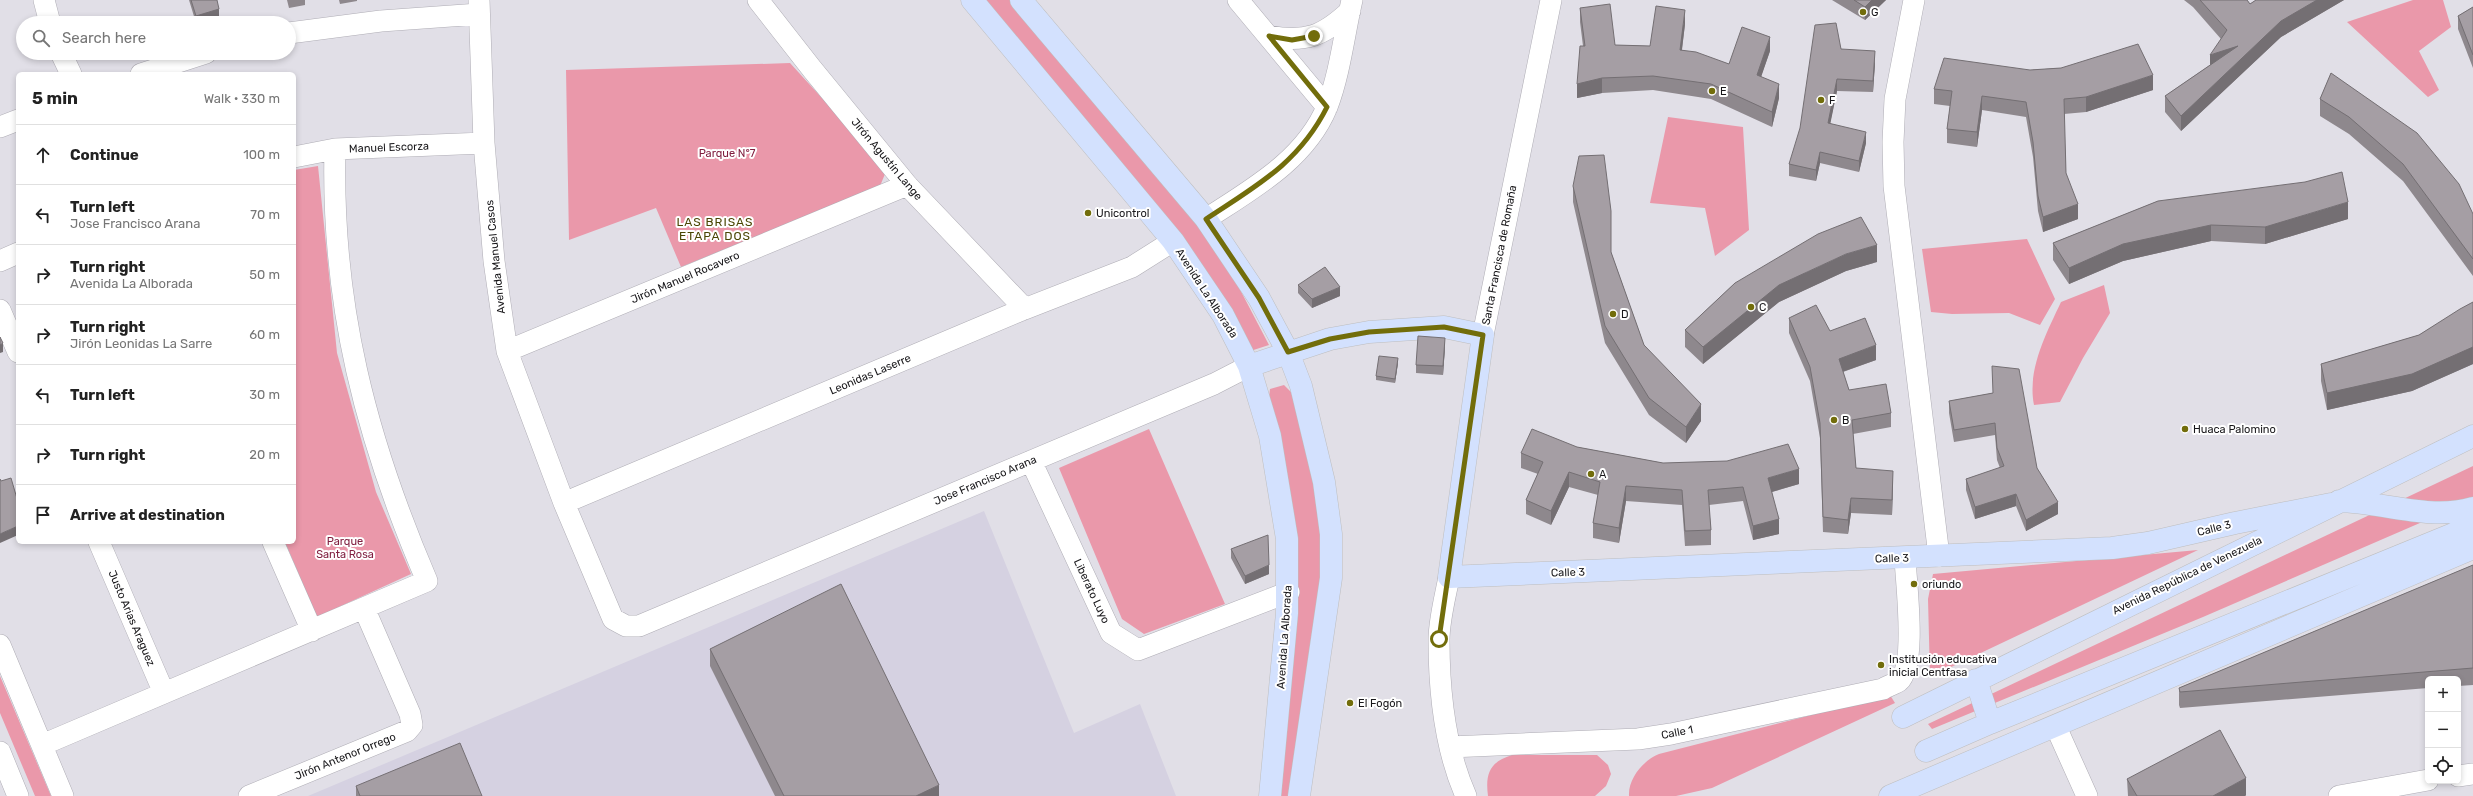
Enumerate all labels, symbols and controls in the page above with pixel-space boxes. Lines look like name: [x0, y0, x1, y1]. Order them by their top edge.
place label: G: [1871, 6, 1879, 19]
marker: G: [1858, 7, 1868, 17]
search box: [16, 16, 296, 60]
icon: search: [30, 27, 52, 49]
route end: [1305, 27, 1323, 45]
text: Search here: [62, 29, 146, 47]
place label: E: [1720, 85, 1727, 98]
marker: E: [1707, 86, 1717, 96]
text: 5 min: [32, 88, 78, 108]
text: Walk · 330 m: [204, 91, 280, 106]
place label: F: [1829, 94, 1835, 107]
marker: F: [1816, 95, 1826, 105]
street label: Jirón Agustín Lange: [848, 116, 925, 203]
street label: Manuel Escorza: [349, 140, 429, 155]
icon: ahead: [32, 144, 54, 166]
text: Continue: [70, 146, 139, 164]
text: 100 m: [243, 147, 280, 162]
park label: Parque N°7: [699, 147, 756, 160]
street label: Santa Francisca de Romaña: [1480, 184, 1519, 326]
text: Turn left: [70, 198, 135, 216]
street label: Avenida Manuel Casos: [483, 199, 508, 314]
icon: left: [32, 204, 54, 226]
text: 70 m: [250, 207, 280, 222]
place label: Unicontrol: [1096, 207, 1149, 220]
marker: Unicontrol: [1083, 208, 1093, 218]
district label: LAS BRISAS ETAPA DOS: [677, 215, 753, 243]
text: Jose Francisco Arana: [70, 216, 200, 231]
street label: Avenida La Alborada: [1173, 246, 1240, 340]
street label: Jirón Manuel Rocavero: [629, 249, 742, 306]
text: Turn right: [70, 258, 145, 276]
icon: right: [32, 264, 54, 286]
text: 50 m: [249, 267, 280, 282]
text: Avenida La Alborada: [70, 276, 193, 291]
place label: C: [1759, 301, 1766, 314]
marker: C: [1746, 302, 1756, 312]
place label: D: [1621, 308, 1629, 321]
marker: D: [1608, 309, 1618, 319]
text: Turn right: [70, 318, 145, 336]
icon: right: [32, 324, 54, 346]
text: 60 m: [249, 327, 280, 342]
text: Jirón Leonidas La Sarre: [70, 336, 212, 351]
street label: Leonidas Laserre: [827, 351, 913, 397]
icon: left: [32, 384, 54, 406]
text: Turn left: [70, 386, 135, 404]
text: 30 m: [249, 387, 280, 402]
place label: B: [1842, 414, 1849, 427]
marker: B: [1829, 415, 1839, 425]
place label: Huaca Palomino: [2193, 423, 2276, 436]
marker: Huaca Palomino: [2180, 424, 2190, 434]
icon: right: [32, 444, 54, 466]
text: Turn right: [70, 446, 145, 464]
text: 20 m: [249, 447, 280, 462]
street label: Jose Francisco Arana: [932, 453, 1038, 508]
place label: A: [1599, 468, 1607, 481]
marker: A: [1586, 469, 1596, 479]
icon: arrive: [32, 504, 54, 526]
text: Arrive at destination: [70, 506, 225, 524]
street label: Calle 3: [2196, 518, 2233, 539]
street label: Avenida República de Venezuela: [2110, 533, 2264, 617]
park label: Parque Santa Rosa: [316, 535, 374, 561]
street label: Calle 3: [1875, 551, 1910, 566]
street label: Liberato Luyo: [1071, 557, 1112, 626]
street label: Calle 3: [1551, 565, 1586, 580]
street label: Justo Arias Araguez: [105, 568, 158, 668]
place label: oriundo: [1922, 578, 1961, 591]
marker: oriundo: [1909, 579, 1919, 589]
street label: Avenida La Alborada: [1274, 585, 1295, 689]
route start: [1430, 630, 1448, 648]
place label: Institución educativa inicial Centfasa: [1889, 653, 1997, 679]
marker: Institución educativa inicial Centfasa: [1876, 660, 1886, 670]
map controls: [2425, 676, 2461, 784]
button: +: [2425, 676, 2461, 712]
place label: El Fogón: [1358, 697, 1402, 710]
marker: El Fogón: [1345, 698, 1355, 708]
button: −: [2425, 712, 2461, 748]
street label: Calle 1: [1660, 723, 1694, 742]
street label: Jirón Antenor Orrego: [293, 730, 398, 783]
button: locate: [2425, 748, 2461, 784]

